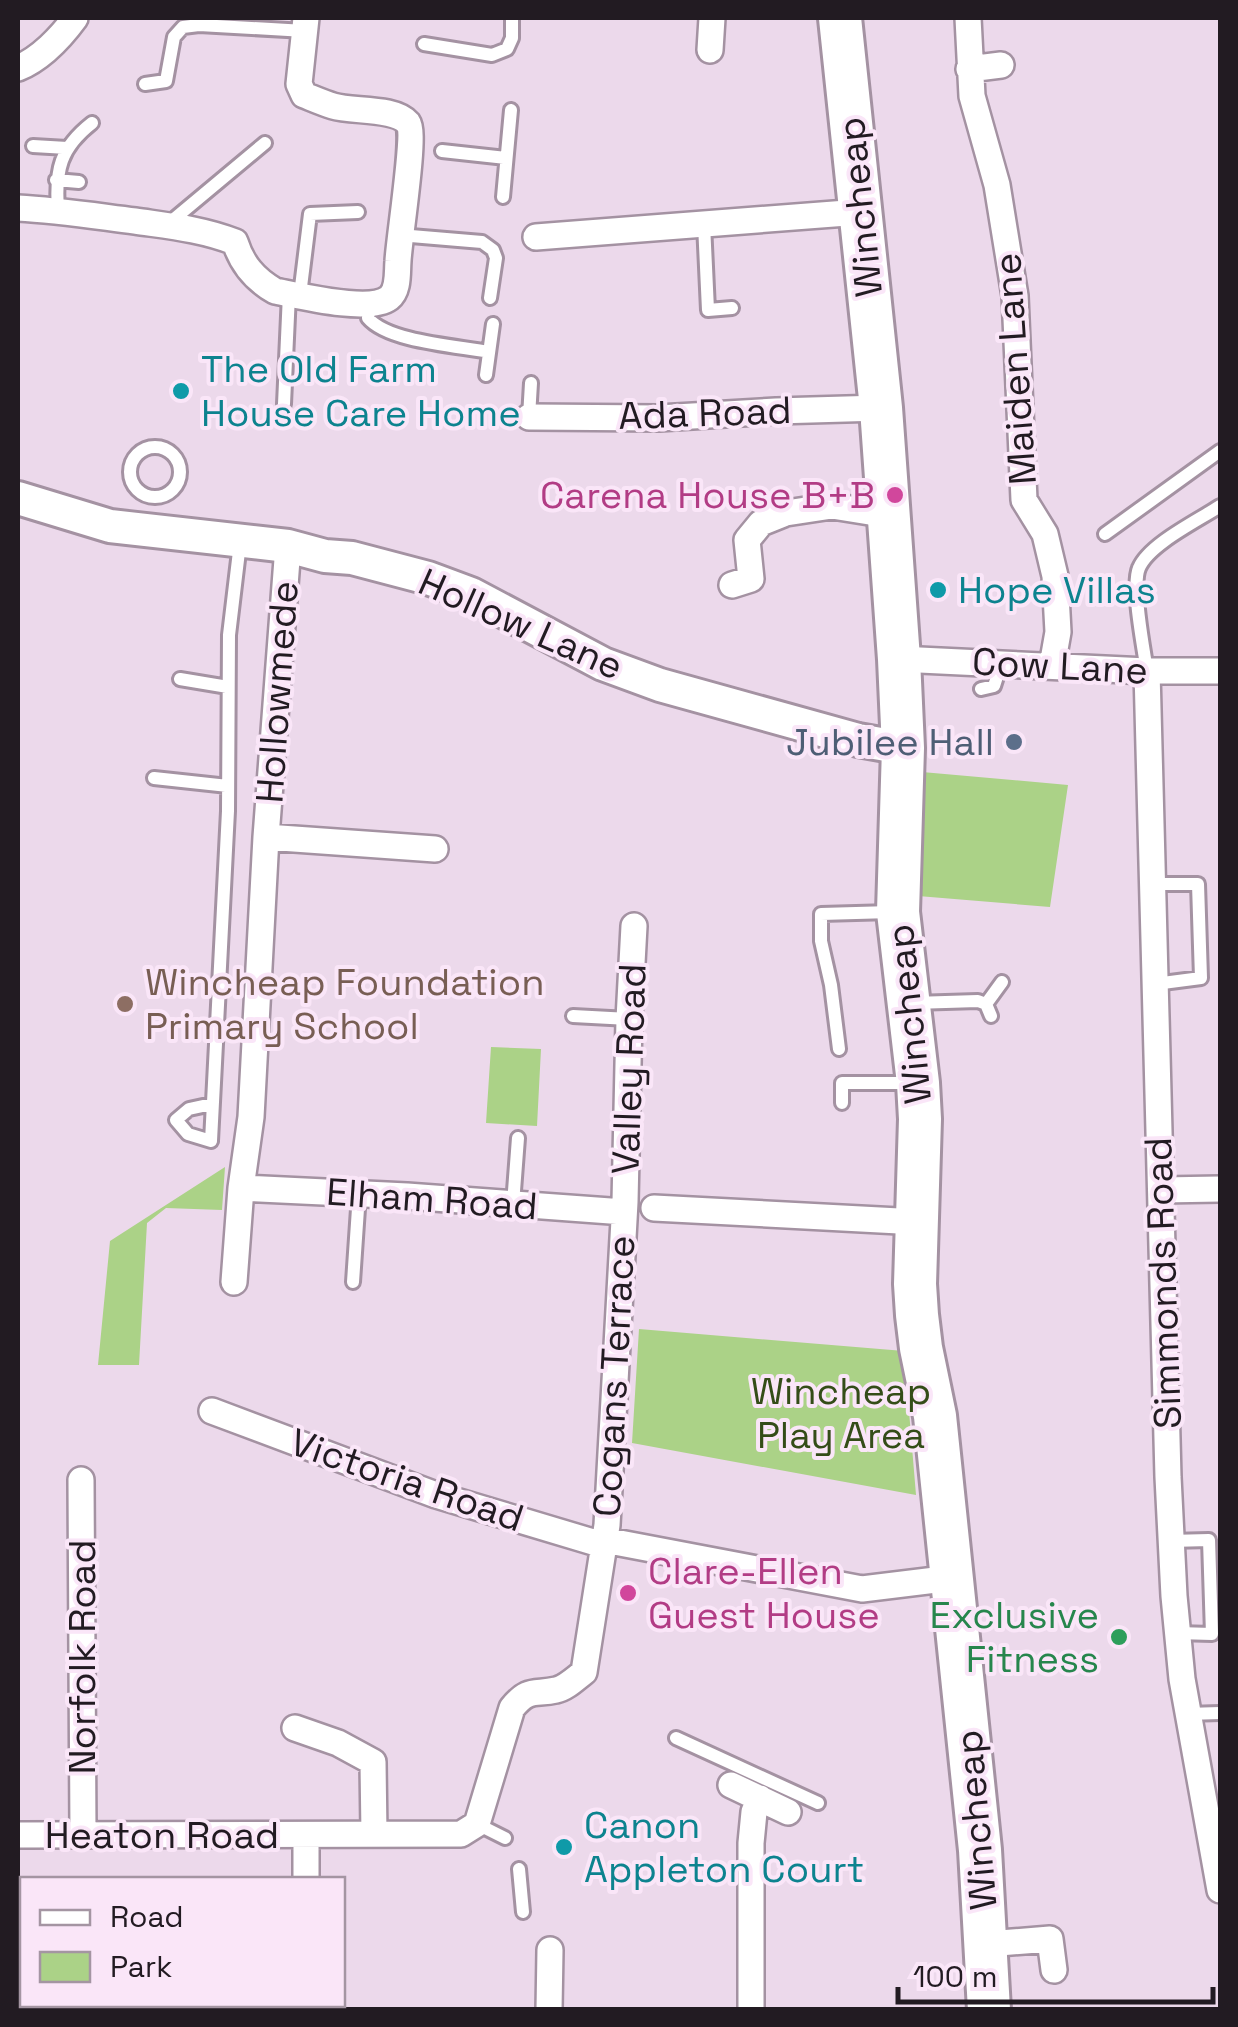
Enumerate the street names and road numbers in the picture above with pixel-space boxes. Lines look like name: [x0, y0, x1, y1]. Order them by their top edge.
street label: Wincheap: [827, 115, 893, 299]
street label: Maiden Lane: [983, 251, 1047, 487]
street label: Ada Road: [618, 386, 792, 440]
street label: Hollow Lane: [411, 558, 631, 690]
street label: Hollowmede: [245, 579, 309, 805]
street label: Cow Lane: [971, 637, 1149, 695]
street label: Wincheap: [876, 922, 942, 1106]
street label: Valley Road: [601, 963, 657, 1175]
street label: Simmonds Road: [1134, 1136, 1192, 1430]
street label: Elham Road: [325, 1168, 539, 1230]
street label: Cogans Terrace: [583, 1234, 645, 1518]
street label: Victoria Road: [284, 1418, 530, 1542]
street label: Norfolk Road: [58, 1539, 106, 1775]
street label: Wincheap: [944, 1728, 1008, 1912]
street label: Heaton Road: [45, 1811, 279, 1859]

